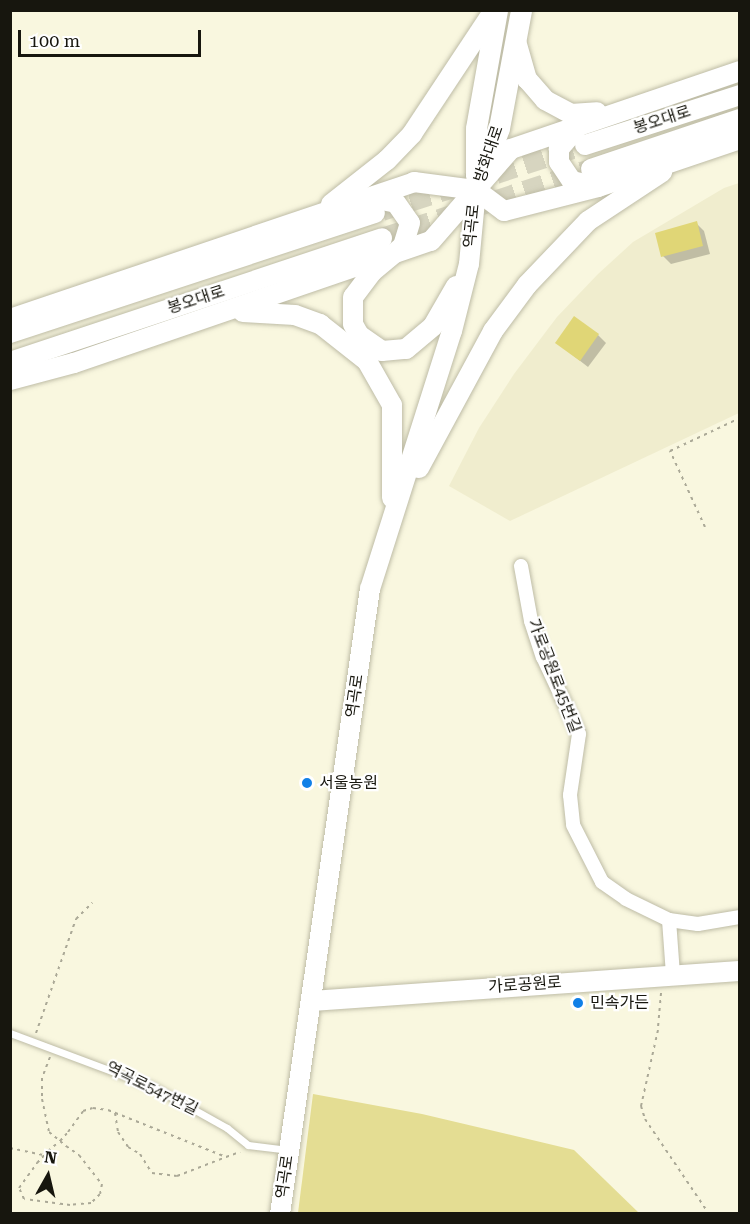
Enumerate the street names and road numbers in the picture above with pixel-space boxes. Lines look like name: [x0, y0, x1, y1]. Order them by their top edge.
street label: 봉오대로: [631, 102, 693, 138]
street label: 방화대로: [470, 123, 508, 185]
street label: 역곡로: [460, 203, 484, 249]
street label: 봉오대로: [165, 282, 227, 318]
street label: 가로공원로45번길: [523, 616, 585, 736]
street label: 역곡로: [342, 673, 368, 719]
street label: 가로공원로: [488, 973, 562, 997]
street label: 역곡로547번길: [103, 1058, 201, 1120]
street label: 역곡로: [272, 1154, 298, 1200]

